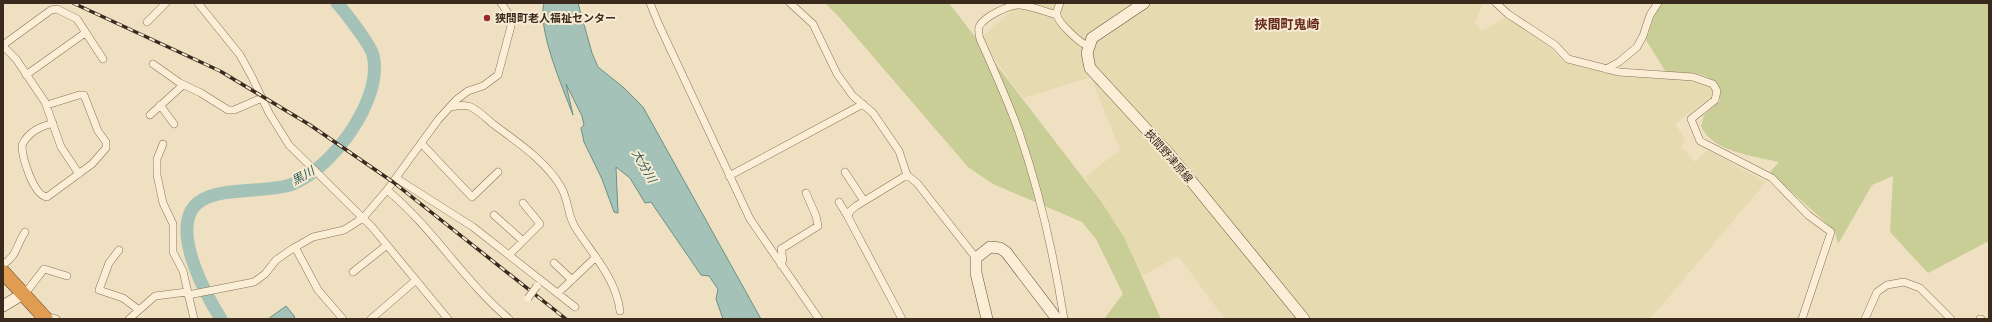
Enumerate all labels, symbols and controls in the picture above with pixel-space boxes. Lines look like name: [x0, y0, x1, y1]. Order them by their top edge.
place label: 狭間町老人福祉センター: [495, 12, 616, 24]
marker: 狭間町老人福祉センター: [482, 13, 492, 23]
district label: 挾間町鬼崎: [1254, 17, 1320, 32]
street label: 挾間野津原線: [1143, 127, 1195, 185]
water label: 大分川: [629, 147, 660, 187]
water label: 黒川: [289, 163, 319, 188]

